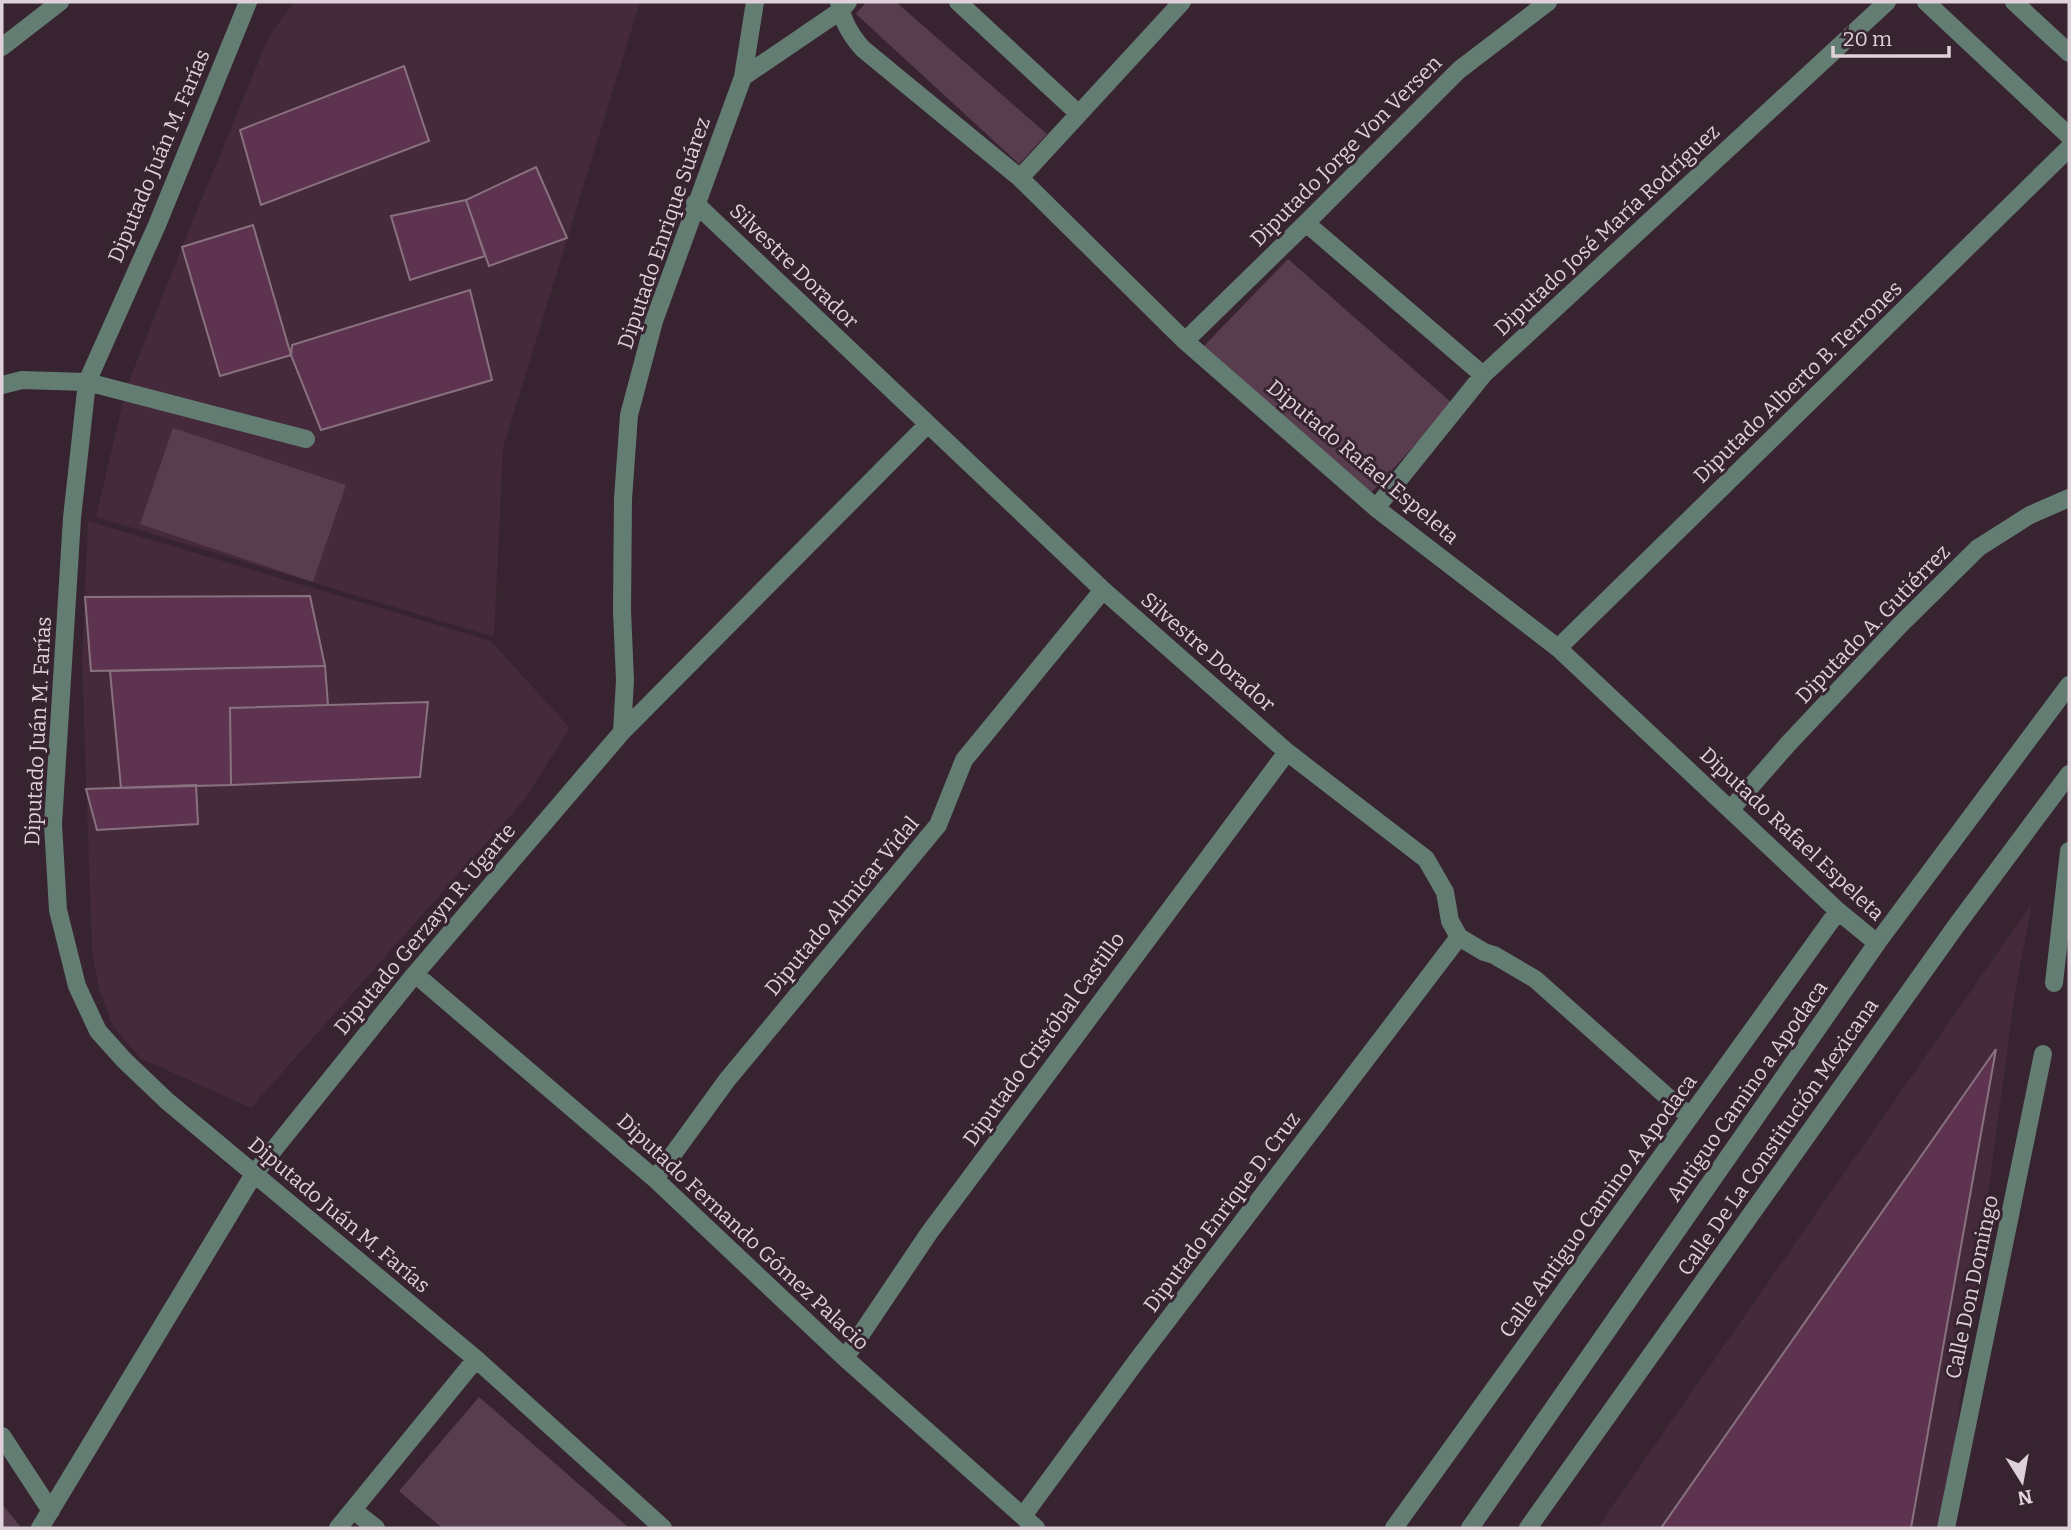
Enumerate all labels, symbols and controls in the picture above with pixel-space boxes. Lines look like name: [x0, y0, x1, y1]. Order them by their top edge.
scale bar: [1833, 14, 1948, 58]
text: 20 m: [1843, 26, 1892, 52]
street label: Diputado Juán M. Farías: [102, 45, 216, 267]
street label: Diputado Jorge Von Versen: [1245, 50, 1447, 252]
street label: Diputado Enrique Suárez: [612, 114, 716, 352]
street label: Diputado José María Rodríguez: [1489, 119, 1725, 341]
street label: Silvestre Dorador: [724, 198, 864, 334]
street label: Diputado Alberto B. Terrones: [1688, 275, 1908, 489]
street label: Diputado Rafael Espeleta: [1262, 374, 1465, 550]
street label: Diputado A. Gutiérrez: [1790, 539, 1956, 709]
street label: Silvestre Dorador: [1136, 587, 1280, 717]
street label: Diputado Juán M. Farías: [19, 616, 57, 846]
street label: Diputado Rafael Espeleta: [1694, 742, 1890, 927]
street label: Diputado Almicar Vidal: [759, 811, 925, 1001]
street label: Diputado Gerzayn R. Ugarte: [329, 818, 521, 1040]
street label: Diputado Cristóbal Castillo: [958, 927, 1130, 1151]
street label: Antiguo Camino a Apodaca: [1661, 975, 1833, 1206]
street label: Calle De La Constitución Mexicana: [1672, 993, 1884, 1281]
street label: Calle Antiguo Camino A Apodaca: [1494, 1069, 1703, 1343]
street label: Diputado Enrique D. Cruz: [1138, 1107, 1306, 1317]
street label: Diputado Fernando Gómez Palacio: [612, 1108, 874, 1356]
street label: Diputado Juán M. Farías: [243, 1131, 435, 1299]
street label: Calle Don Domingo: [1940, 1193, 2004, 1381]
north arrow: [1987, 1446, 2057, 1516]
text: N: [2015, 1485, 2035, 1510]

